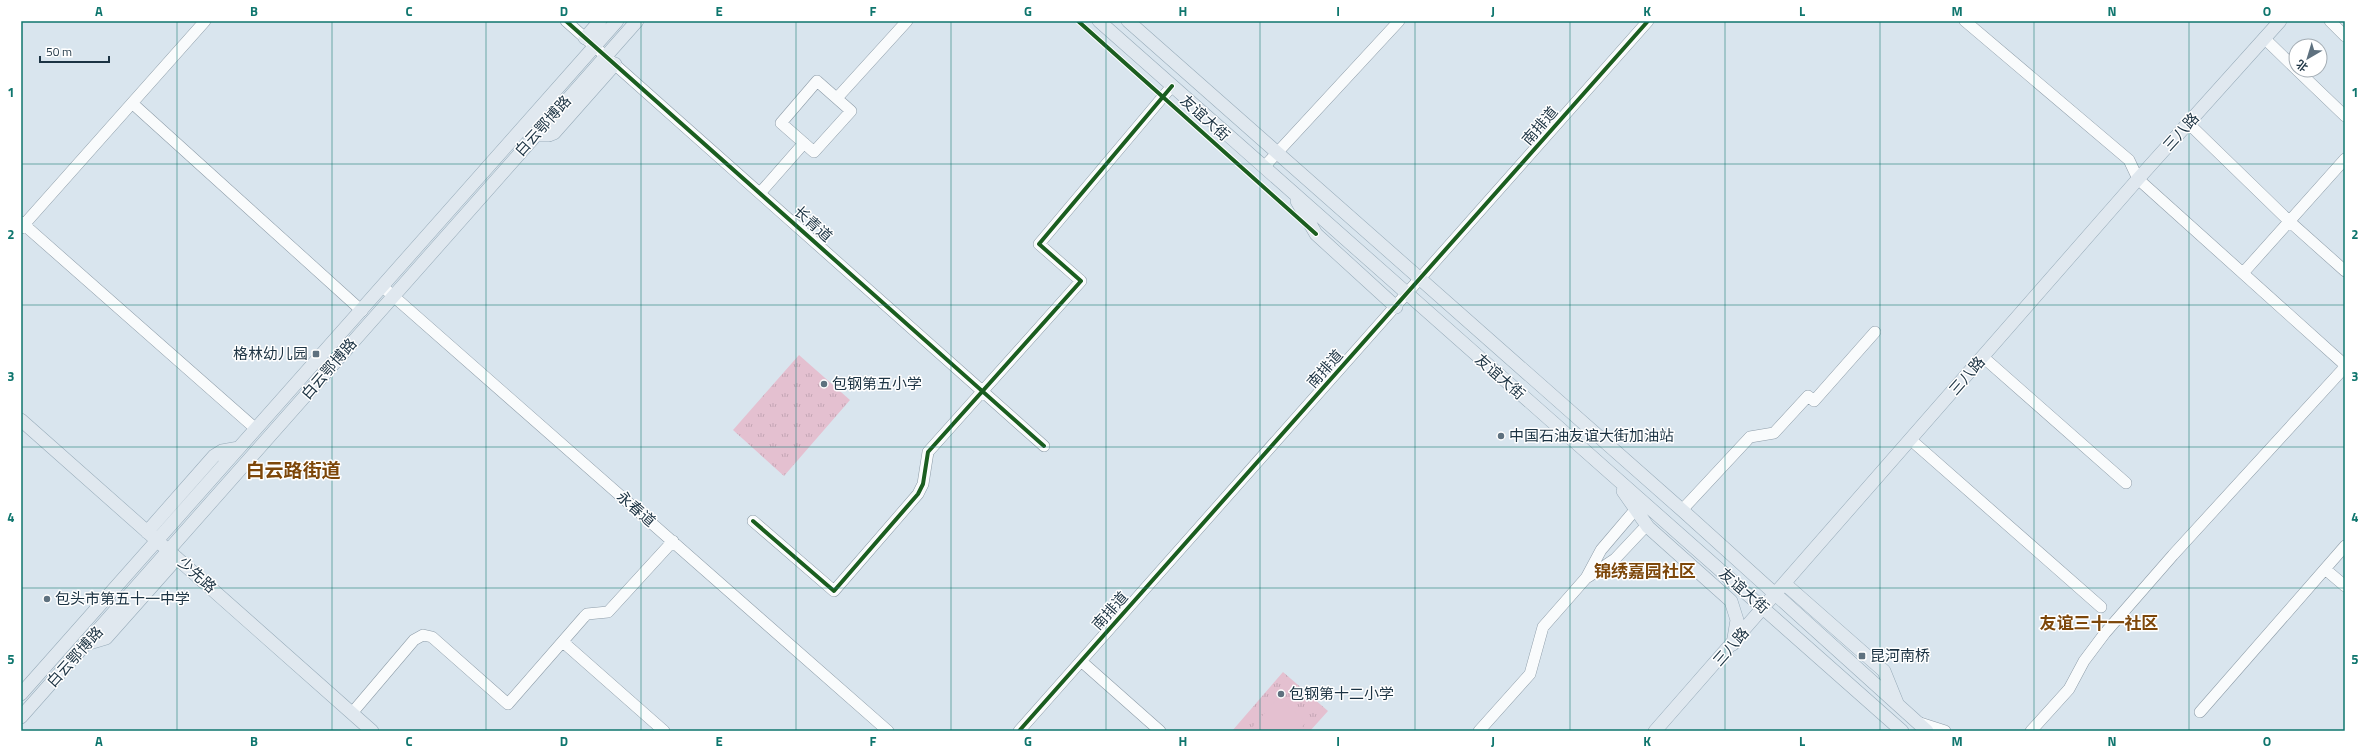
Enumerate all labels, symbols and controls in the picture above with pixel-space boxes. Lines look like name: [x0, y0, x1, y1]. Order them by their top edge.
text: A: [95, 1, 103, 21]
text: B: [250, 1, 258, 21]
text: C: [405, 1, 413, 21]
text: D: [560, 1, 568, 21]
text: E: [715, 1, 723, 21]
text: F: [870, 1, 877, 21]
text: G: [1024, 1, 1032, 21]
text: H: [1179, 1, 1187, 21]
text: I: [1336, 1, 1340, 21]
text: J: [1491, 1, 1495, 21]
text: K: [1643, 1, 1651, 21]
text: L: [1799, 1, 1805, 21]
text: M: [1951, 1, 1963, 21]
text: N: [2107, 1, 2117, 21]
text: O: [2263, 1, 2271, 21]
scale bar: [40, 38, 109, 64]
north arrow: [2288, 38, 2328, 78]
text: 50 m: [46, 42, 72, 61]
text: 北: [2293, 56, 2311, 76]
text: 1: [7, 82, 15, 102]
text: 1: [2351, 82, 2359, 102]
street label: 友谊大街: [1175, 89, 1235, 146]
street label: 白云鄂博路: [509, 90, 576, 161]
street label: 南排道: [1516, 101, 1563, 150]
street label: 三八路: [2157, 107, 2204, 156]
street label: 长青道: [789, 200, 838, 247]
text: 2: [7, 224, 15, 244]
text: 2: [2351, 224, 2359, 244]
street label: 白云鄂博路: [295, 333, 362, 405]
place label: 格林幼儿园: [233, 342, 308, 365]
street label: 南排道: [1301, 344, 1348, 393]
street label: 友谊大街: [1470, 348, 1531, 405]
marker: 格林幼儿园: [311, 349, 321, 359]
street label: 三八路: [1943, 351, 1990, 400]
text: 3: [7, 366, 15, 386]
text: 3: [2351, 366, 2359, 386]
place label: 包钢第五小学: [832, 372, 922, 395]
marker: 包钢第五小学: [819, 379, 829, 389]
place label: 中国石油友谊大街加油站: [1509, 424, 1674, 447]
marker: 中国石油友谊大街加油站: [1496, 431, 1506, 441]
district label: 白云路街道: [245, 455, 341, 484]
street label: 永春道: [612, 485, 661, 532]
text: 4: [7, 507, 15, 527]
text: 4: [2351, 507, 2359, 527]
street label: 少先路: [173, 551, 222, 598]
district label: 锦绣嘉园社区: [1594, 558, 1696, 584]
street label: 友谊大街: [1714, 562, 1775, 619]
street label: 南排道: [1086, 586, 1133, 635]
place label: 包头市第五十一中学: [55, 587, 190, 610]
marker: 包头市第五十一中学: [42, 594, 52, 604]
district label: 友谊三十一社区: [2040, 610, 2159, 636]
street label: 白云鄂博路: [41, 621, 108, 692]
street label: 三八路: [1707, 622, 1754, 671]
place label: 昆河南桥: [1870, 644, 1930, 667]
text: 5: [7, 649, 15, 669]
text: 5: [2351, 649, 2359, 669]
marker: 昆河南桥: [1857, 651, 1867, 661]
place label: 包钢第十二小学: [1289, 682, 1394, 705]
marker: 包钢第十二小学: [1276, 689, 1286, 699]
text: A: [95, 731, 103, 751]
text: B: [250, 731, 258, 751]
text: C: [405, 731, 413, 751]
text: D: [560, 731, 568, 751]
text: E: [715, 731, 723, 751]
text: F: [870, 731, 877, 751]
text: G: [1024, 731, 1032, 751]
text: H: [1179, 731, 1187, 751]
text: I: [1336, 731, 1340, 751]
text: J: [1491, 731, 1495, 751]
text: K: [1643, 731, 1651, 751]
text: L: [1799, 731, 1805, 751]
text: M: [1951, 731, 1963, 751]
text: N: [2107, 731, 2117, 751]
text: O: [2263, 731, 2271, 751]

